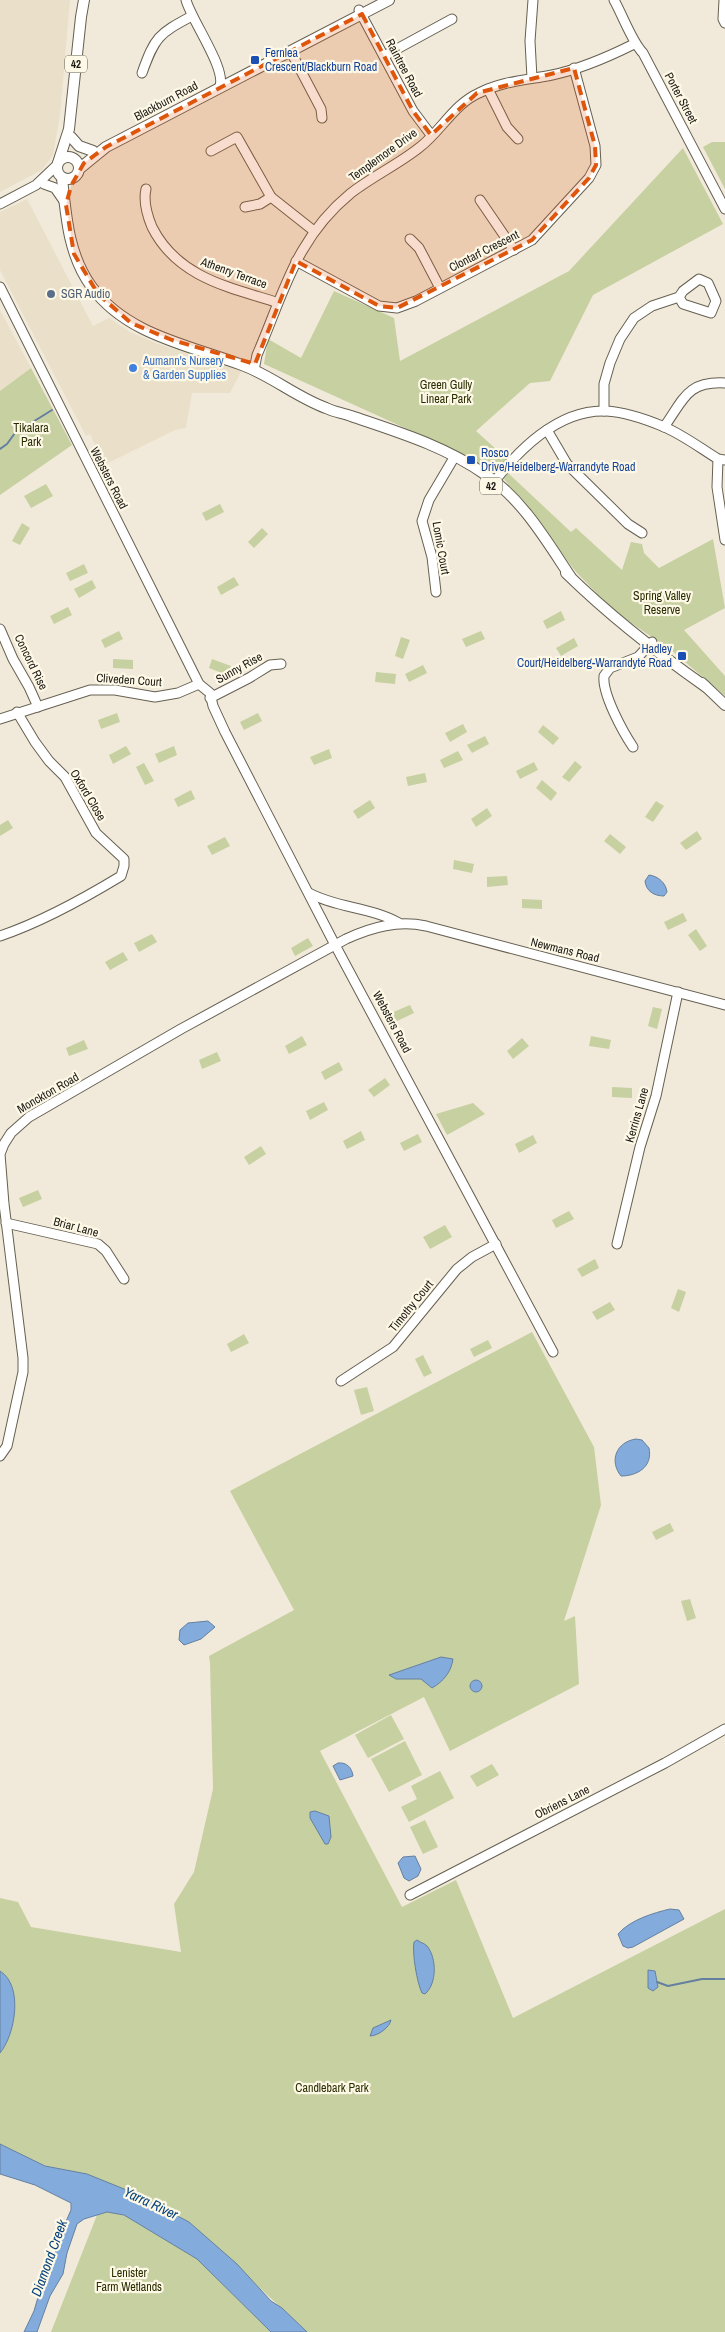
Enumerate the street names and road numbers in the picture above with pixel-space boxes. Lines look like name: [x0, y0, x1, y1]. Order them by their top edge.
street label: Raintree Road: [382, 36, 426, 100]
road number: 42: [65, 56, 87, 72]
street label: Porter Street: [661, 70, 701, 127]
street label: Blackburn Road: [131, 78, 201, 124]
street label: Templemore Drive: [346, 125, 420, 185]
street label: Clontarf Crescent: [446, 226, 522, 276]
street label: Athenry Terrace: [198, 253, 269, 292]
street label: Websters Road: [87, 444, 131, 512]
road number: 42: [480, 478, 502, 494]
street label: Lomic Court: [428, 520, 454, 576]
street label: Concord Rise: [11, 631, 51, 693]
street label: Sunny Rise: [213, 649, 265, 687]
street label: Cliveden Court: [96, 670, 163, 690]
street label: Oxford Close: [66, 766, 110, 824]
street label: Newmans Road: [529, 934, 601, 966]
street label: Websters Road: [369, 988, 415, 1056]
street label: Monckton Road: [14, 1069, 82, 1117]
street label: Kerrins Lane: [622, 1086, 652, 1144]
street label: Briar Lane: [52, 1213, 100, 1241]
street label: Timothy Court: [385, 1277, 437, 1335]
street label: Obriens Lane: [532, 1781, 592, 1823]

